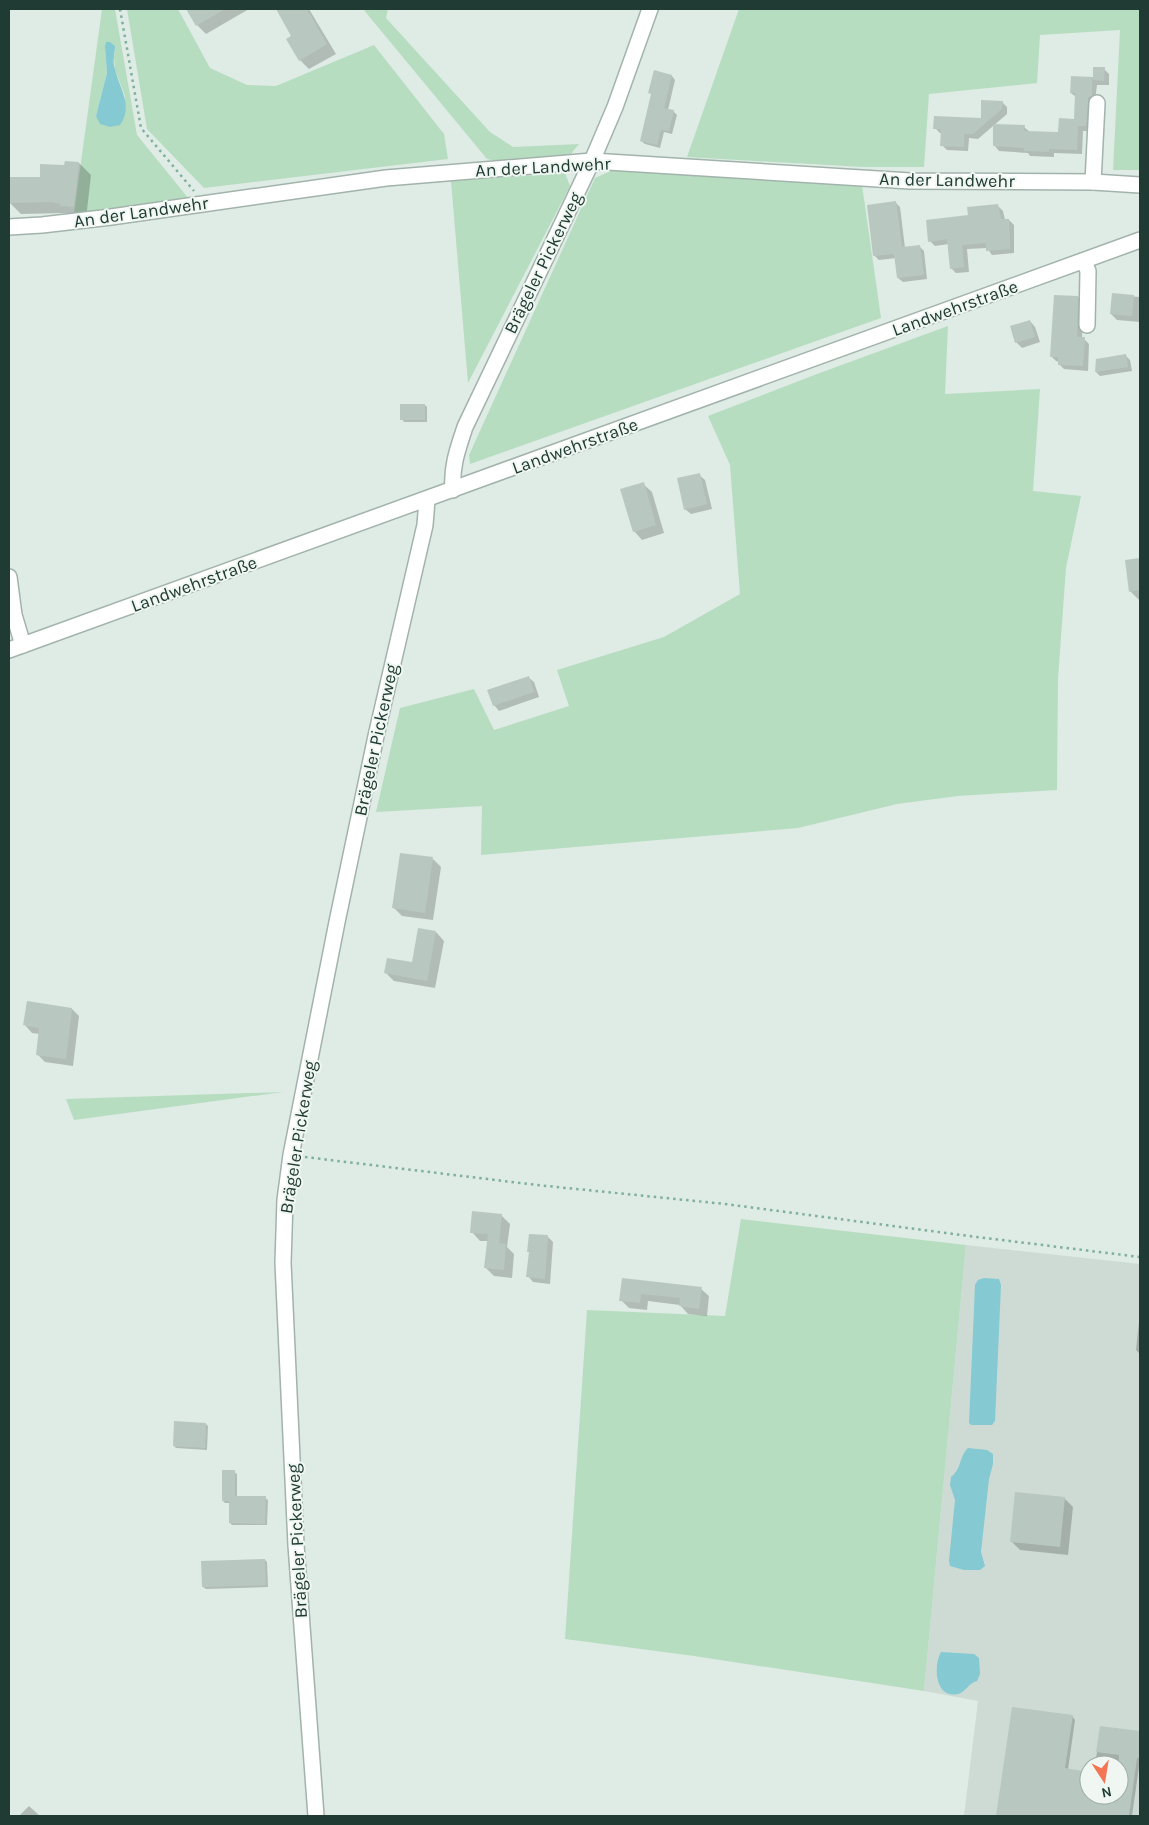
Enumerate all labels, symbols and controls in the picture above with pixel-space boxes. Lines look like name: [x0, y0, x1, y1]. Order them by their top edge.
street label: An der Landwehr: [475, 152, 612, 182]
street label: An der Landwehr: [879, 168, 1016, 192]
street label: Brägeler Pickerweg: [499, 189, 587, 337]
street label: An der Landwehr: [72, 192, 210, 232]
street label: Landwehrstraße: [889, 275, 1021, 341]
street label: Landwehrstraße: [509, 413, 641, 479]
street label: Landwehrstraße: [128, 551, 260, 617]
street label: Brägeler Pickerweg: [349, 662, 403, 818]
street label: Brägeler Pickerweg: [275, 1059, 321, 1215]
street label: Brägeler Pickerweg: [282, 1463, 312, 1619]
north arrow: [1079, 1755, 1129, 1805]
text: N: [1100, 1783, 1113, 1802]

